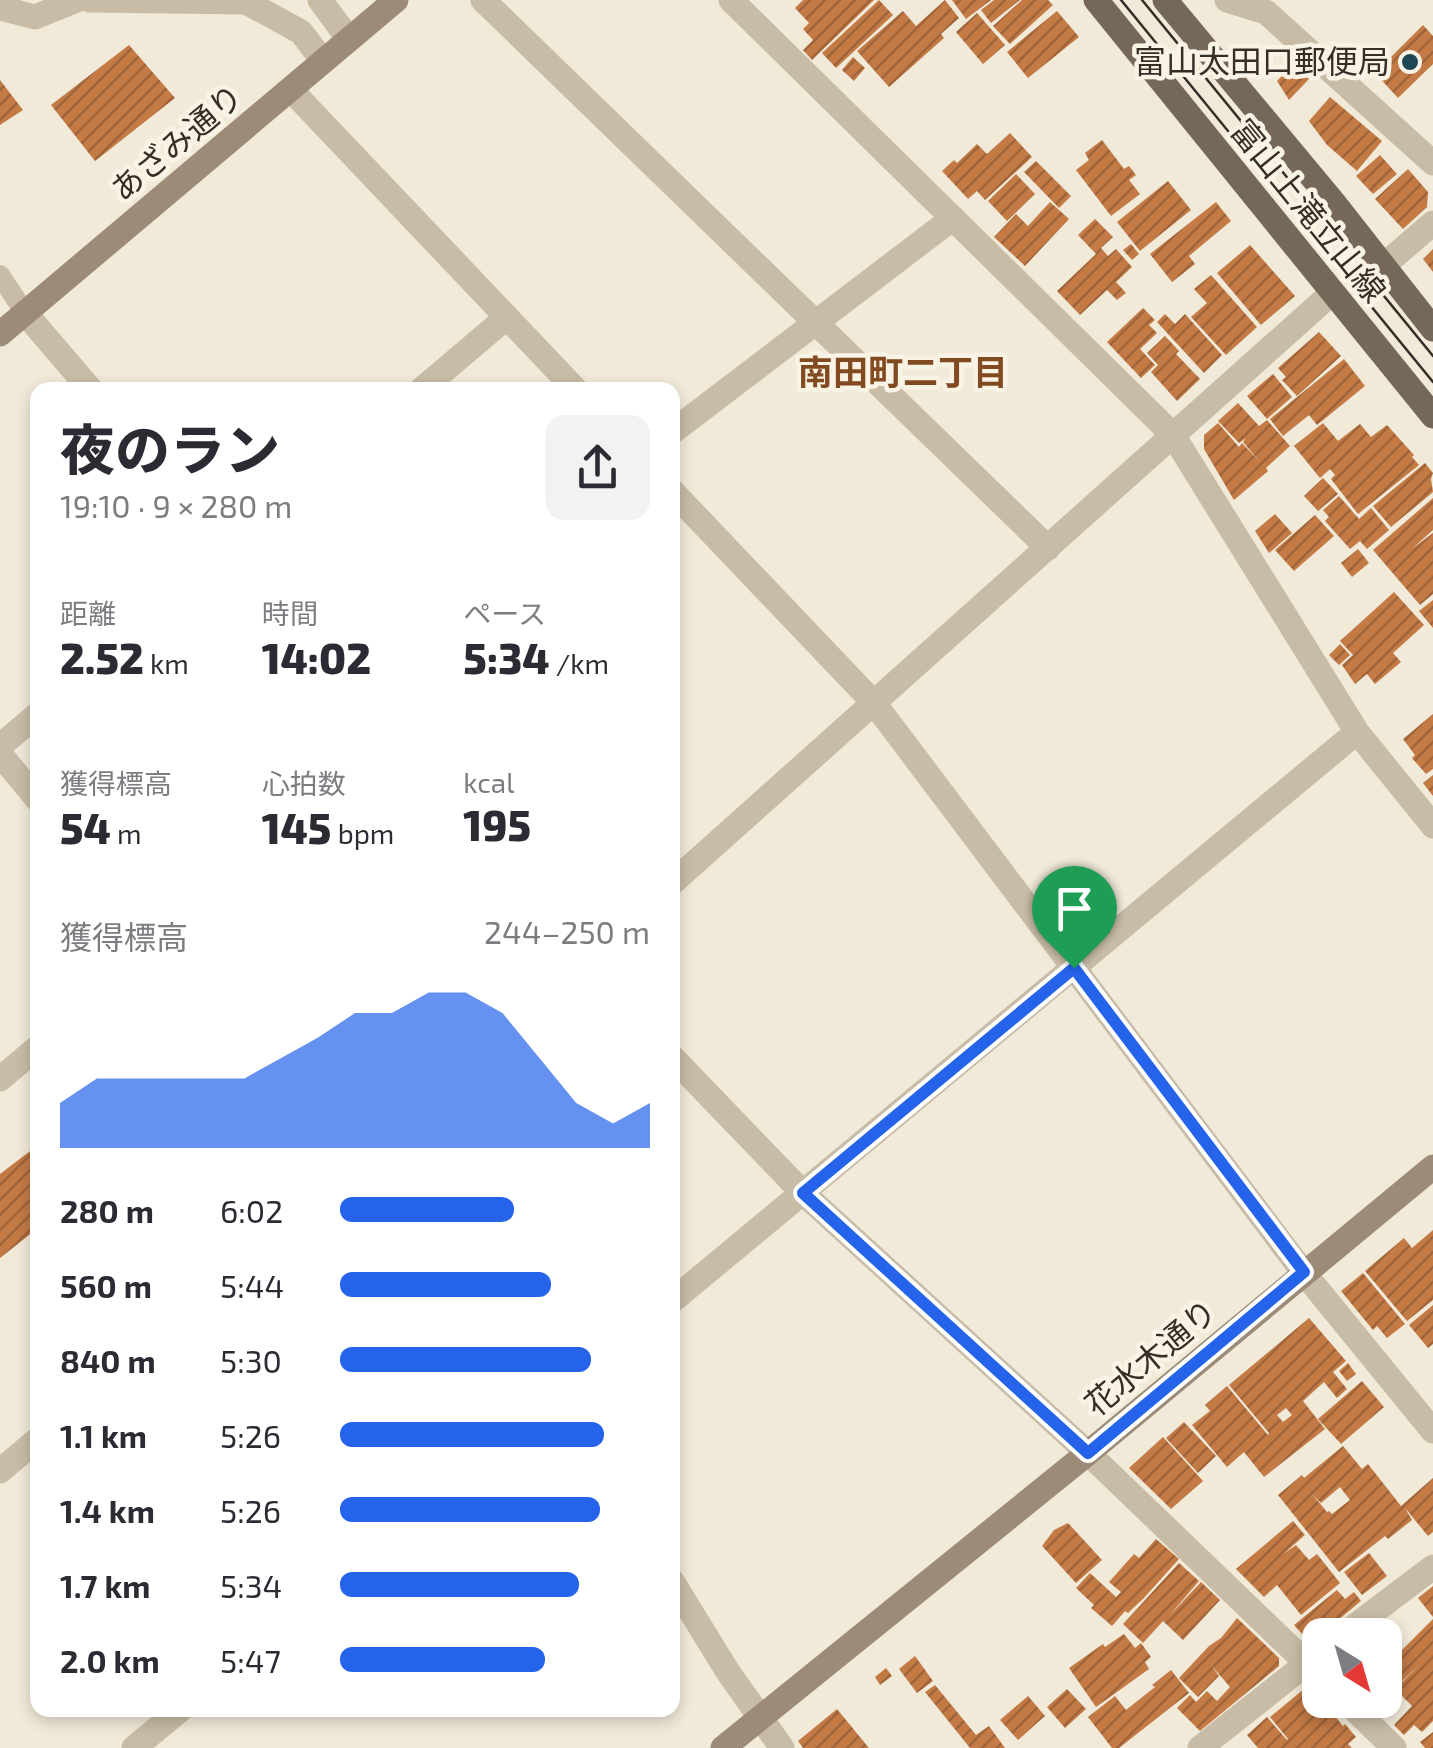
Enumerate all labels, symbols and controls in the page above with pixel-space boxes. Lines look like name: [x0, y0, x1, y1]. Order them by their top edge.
place label: 富山太田口郵便局: [1134, 41, 1390, 79]
marker: 富山太田口郵便局: [1399, 51, 1421, 73]
street label: あざみ通り: [102, 75, 249, 207]
street label: 富山上滝立山線: [1224, 111, 1395, 309]
district label: 南田町二丁目: [798, 350, 1008, 392]
text: 夜のラン: [60, 415, 280, 481]
button: share: [545, 415, 650, 520]
text: 19:10 · 9 × 280 m: [60, 486, 292, 524]
text: 距離: [60, 596, 116, 630]
text: 時間: [262, 596, 318, 630]
text: ペース: [463, 596, 546, 630]
text: 2.52: [60, 632, 144, 682]
text: 14:02: [262, 632, 371, 682]
text: 5:34: [463, 632, 549, 682]
text: km: [144, 646, 189, 680]
text: /km: [549, 646, 609, 680]
text: kcal: [463, 765, 515, 799]
text: 獲得標高: [60, 766, 172, 800]
text: 心拍数: [262, 766, 346, 800]
text: 195: [463, 799, 531, 849]
text: 54: [60, 802, 111, 852]
text: 145: [262, 802, 331, 852]
text: m: [111, 816, 142, 850]
text: bpm: [331, 816, 394, 850]
pin: [1032, 866, 1117, 969]
icon: arrive: [1047, 881, 1102, 936]
text: 244–250 m: [484, 912, 650, 950]
text: 獲得標高: [60, 917, 188, 955]
text: 280 m: [60, 1191, 154, 1229]
text: 6:02: [220, 1191, 283, 1229]
text: 560 m: [60, 1266, 152, 1304]
text: 5:44: [220, 1266, 284, 1304]
street label: 花水木通り: [1076, 1290, 1223, 1422]
text: 840 m: [60, 1341, 156, 1379]
text: 5:30: [220, 1341, 282, 1379]
text: 1.1 km: [60, 1416, 147, 1454]
text: 5:26: [220, 1416, 281, 1454]
text: 1.4 km: [60, 1491, 155, 1529]
text: 5:26: [220, 1491, 281, 1529]
text: 1.7 km: [60, 1566, 150, 1604]
text: 5:34: [220, 1566, 282, 1604]
north arrow: [1302, 1618, 1402, 1718]
map controls: [1302, 1618, 1402, 1718]
text: 2.0 km: [60, 1641, 160, 1679]
text: 5:47: [220, 1641, 281, 1679]

